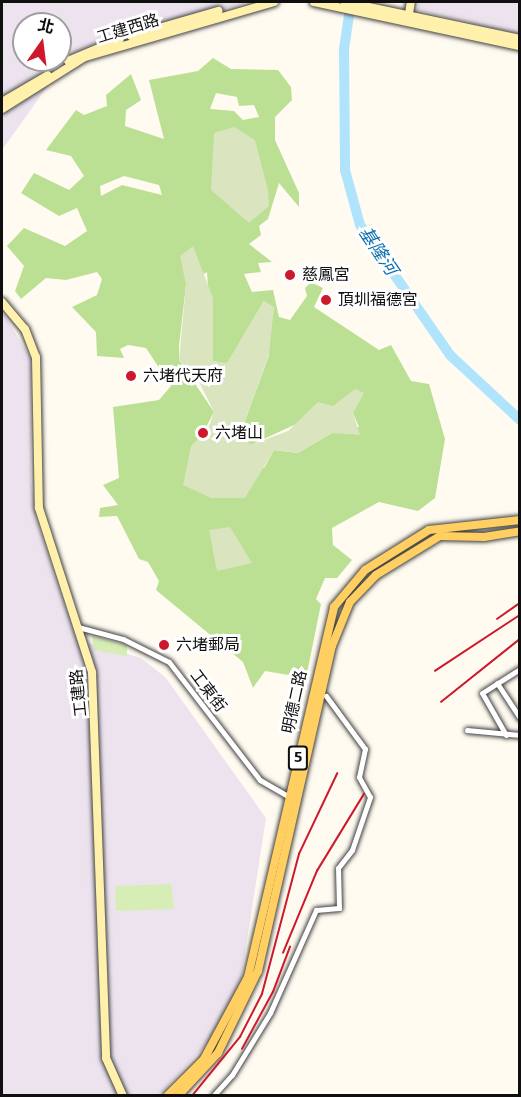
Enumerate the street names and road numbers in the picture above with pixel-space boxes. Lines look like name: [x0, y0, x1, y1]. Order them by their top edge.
street label: 工建西路: [95, 10, 161, 48]
street label: 工東街: [186, 666, 230, 716]
street label: 工建路: [67, 668, 91, 718]
street label: 明德二路: [279, 669, 311, 735]
road number: 5: [288, 746, 308, 770]

